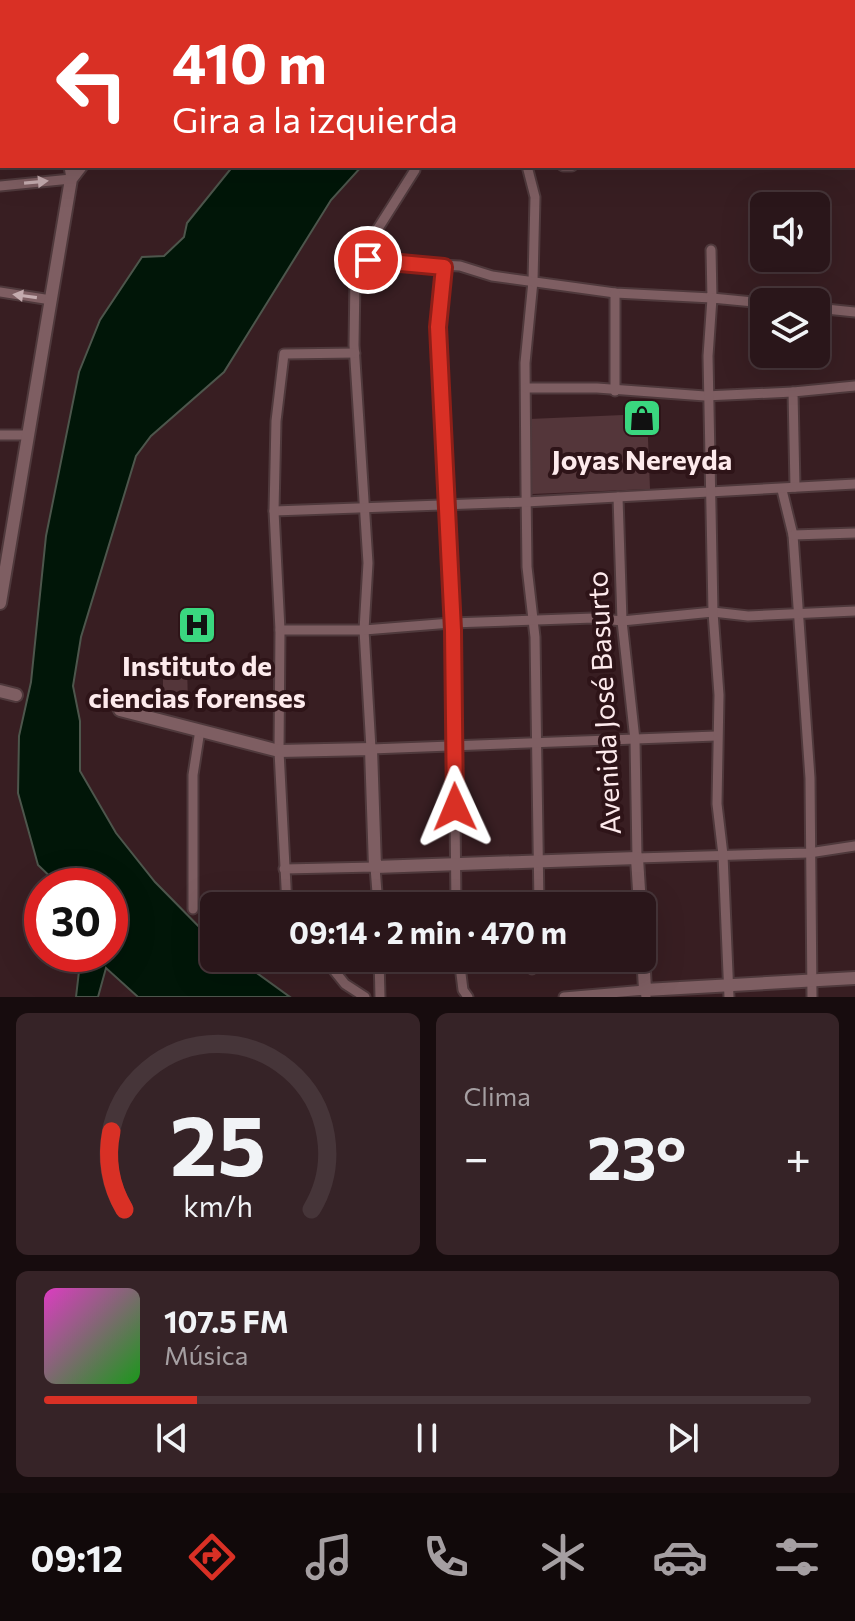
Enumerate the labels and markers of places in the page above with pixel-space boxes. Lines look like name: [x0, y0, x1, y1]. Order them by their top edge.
pin: [334, 226, 402, 294]
shop icon: Joyas Nereyda: [621, 397, 663, 439]
place label: Joyas Nereyda: [552, 442, 732, 476]
hospital icon: Instituto de ciencias forenses: [176, 604, 218, 646]
place label: Instituto de ciencias forenses: [88, 648, 306, 714]

